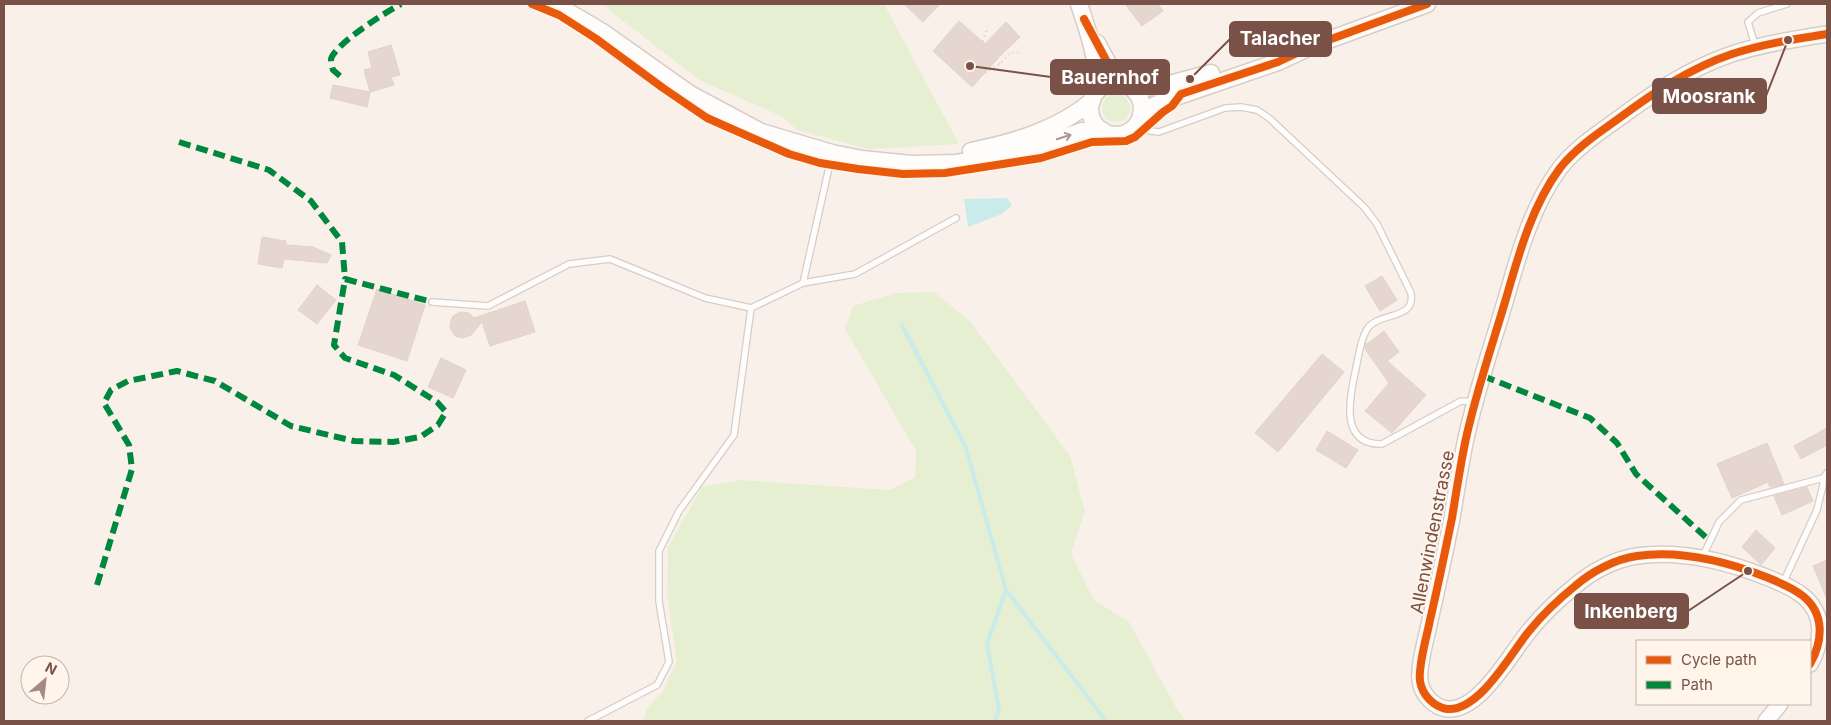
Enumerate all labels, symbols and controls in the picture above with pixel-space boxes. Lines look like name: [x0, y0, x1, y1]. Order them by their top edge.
callout: Talacher: [1230, 22, 1331, 56]
text: Talacher: [1240, 27, 1321, 50]
callout: Bauernhof: [1051, 60, 1169, 94]
text: Bauernhof: [1061, 66, 1159, 89]
callout: Moosrank: [1653, 79, 1766, 113]
text: Moosrank: [1662, 85, 1756, 108]
one-way arrow: [1056, 131, 1072, 141]
street label: Allenwindenstrasse: [1406, 449, 1458, 615]
callout: Inkenberg: [1575, 594, 1688, 628]
text: Inkenberg: [1584, 600, 1678, 623]
legend: [1636, 640, 1811, 705]
text: Cycle path: [1681, 650, 1757, 669]
north arrow: [20, 655, 70, 705]
text: N: [43, 658, 60, 678]
text: Path: [1681, 675, 1713, 694]

